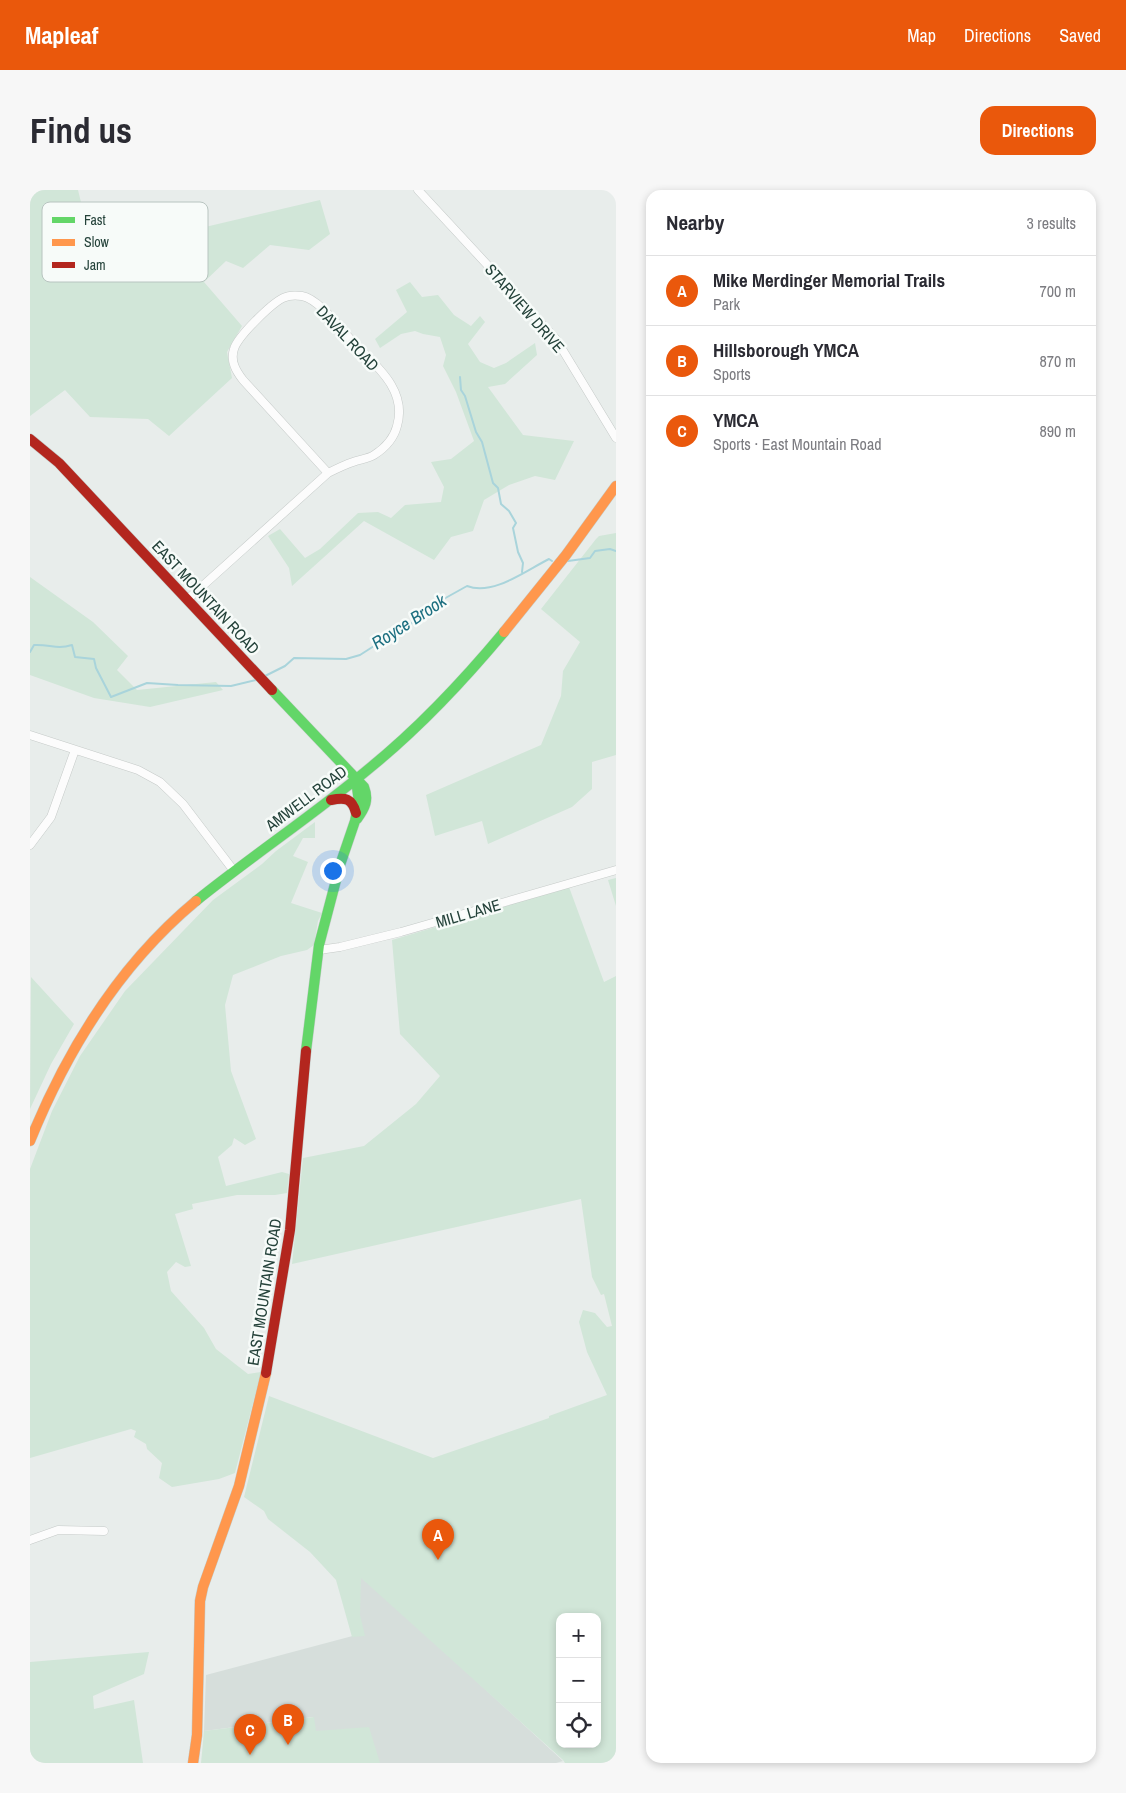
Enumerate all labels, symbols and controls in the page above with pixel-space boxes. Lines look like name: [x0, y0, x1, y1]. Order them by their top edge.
text: Mapleaf: [25, 19, 98, 51]
text: Map: [907, 23, 936, 48]
text: Directions: [964, 23, 1031, 48]
text: Saved: [1059, 23, 1101, 48]
button: Directions: [980, 106, 1096, 155]
text: Find us: [30, 107, 132, 154]
legend: [42, 202, 208, 282]
text: Nearby: [666, 208, 724, 237]
text: Fast: [84, 211, 106, 229]
text: 3 results: [1026, 212, 1076, 234]
text: Slow: [84, 233, 110, 251]
text: Jam: [84, 256, 106, 274]
street label: STARVIEW DRIVE: [480, 259, 570, 357]
text: Mike Merdinger Memorial Trails: [713, 267, 945, 293]
text: A: [677, 280, 687, 302]
text: 700 m: [1040, 280, 1076, 302]
text: Park: [713, 293, 740, 315]
street label: DAVAL ROAD: [312, 300, 384, 376]
text: Hillsborough YMCA: [713, 337, 859, 363]
text: B: [677, 350, 687, 372]
text: 870 m: [1040, 350, 1076, 372]
text: Sports: [713, 363, 751, 385]
text: YMCA: [713, 407, 759, 433]
text: C: [677, 420, 687, 442]
text: 890 m: [1040, 420, 1076, 442]
text: Sports · East Mountain Road: [713, 433, 881, 455]
street label: EAST MOUNTAIN ROAD: [147, 535, 265, 659]
water label: Royce Brook: [366, 588, 451, 655]
street label: AMWELL ROAD: [260, 760, 351, 836]
your location: [320, 858, 346, 884]
street label: MILL LANE: [433, 893, 503, 933]
street label: EAST MOUNTAIN ROAD: [242, 1217, 286, 1367]
pin: A: [422, 1519, 454, 1560]
map controls: [556, 1613, 601, 1748]
button: +: [556, 1613, 601, 1658]
button: −: [556, 1658, 601, 1703]
button: locate: [556, 1703, 601, 1748]
pin: B: [272, 1704, 304, 1745]
pin: C: [234, 1714, 266, 1755]

